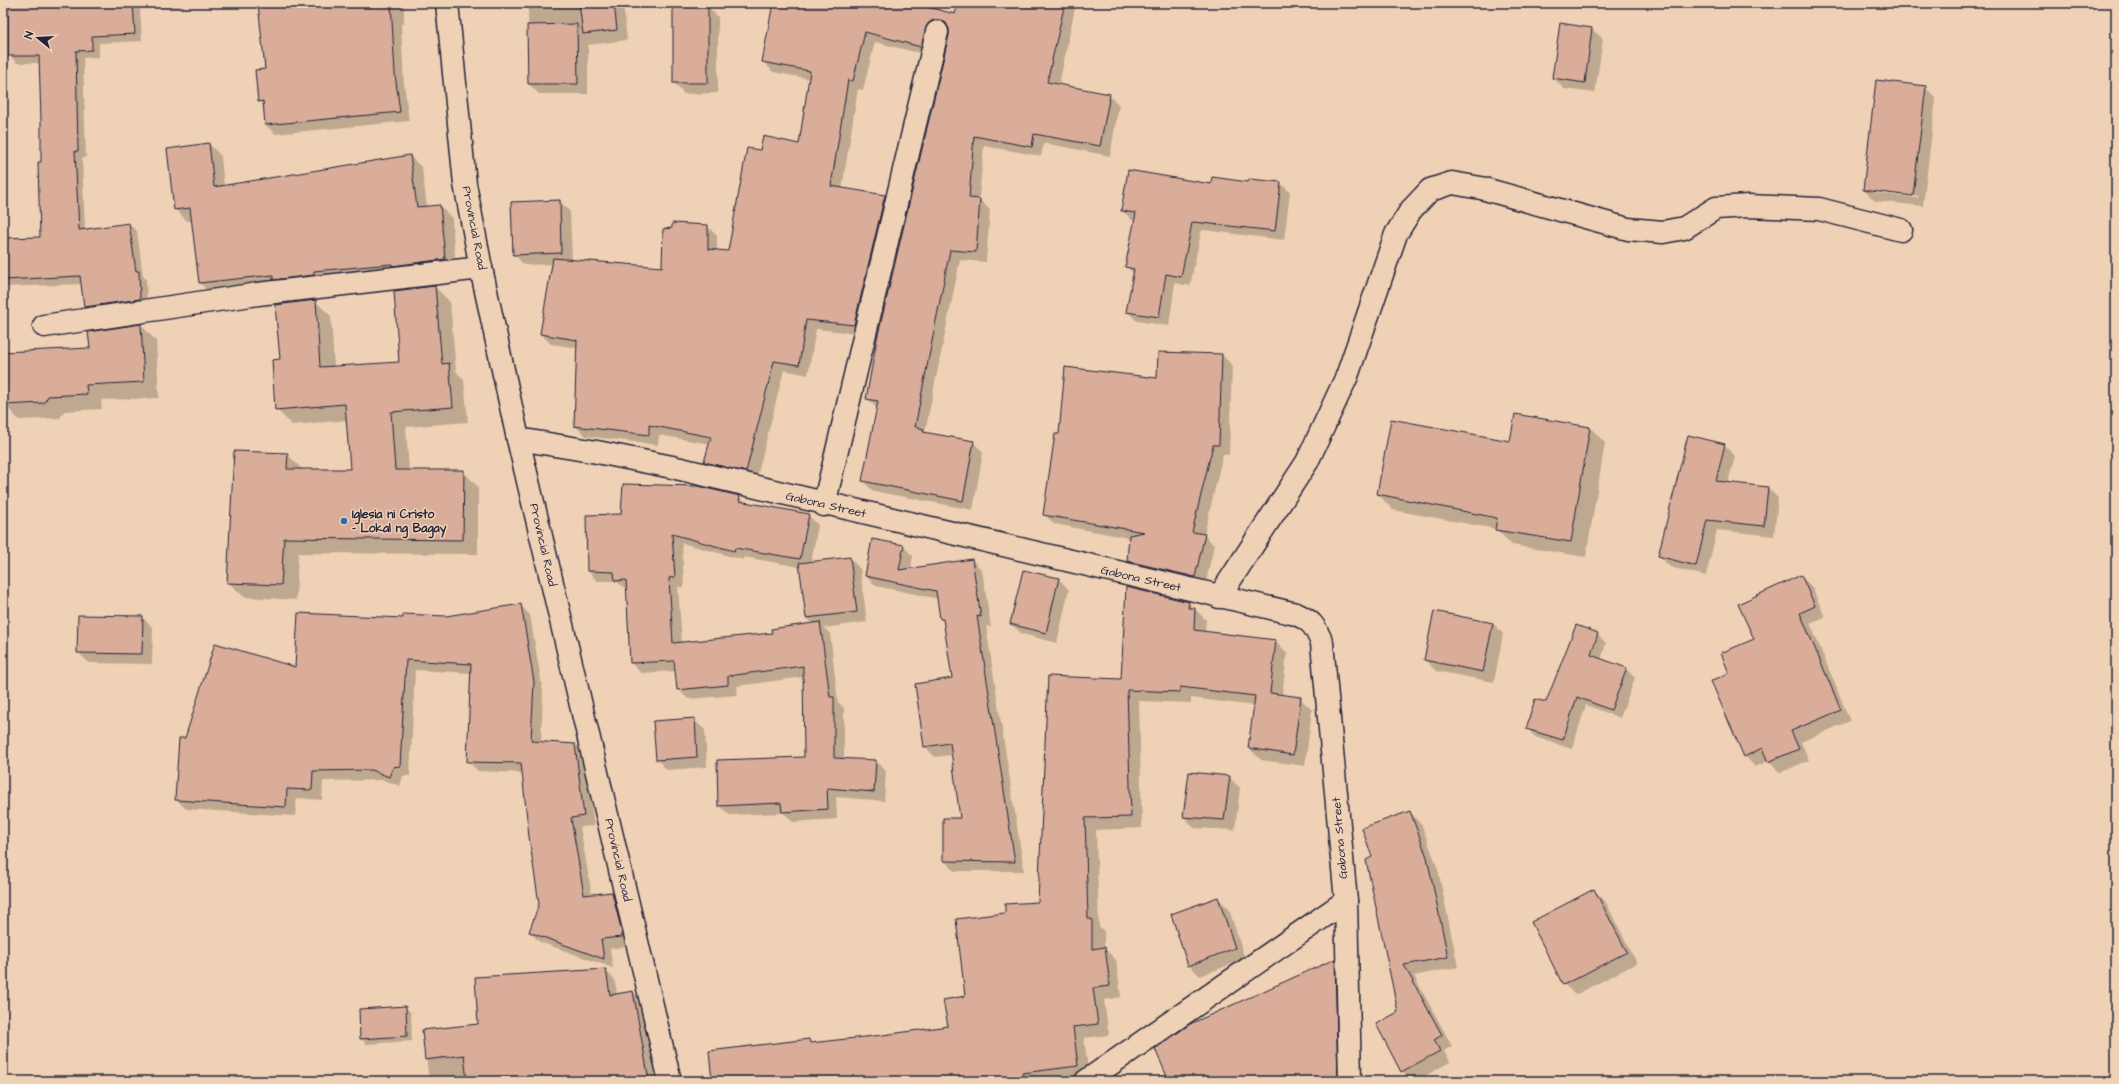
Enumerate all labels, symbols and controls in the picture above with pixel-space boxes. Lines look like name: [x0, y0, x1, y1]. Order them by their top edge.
north arrow: [18, 18, 58, 58]
text: N: [21, 29, 37, 41]
street label: Provincial Road: [458, 185, 490, 271]
street label: Gabona Street: [784, 488, 868, 523]
street label: Provincial Road: [525, 502, 561, 588]
place label: Iglesia ni Cristo - Lokal ng Bagay: [352, 506, 447, 539]
marker: Iglesia ni Cristo - Lokal ng Bagay: [339, 516, 349, 526]
street label: Gabona Street: [1099, 562, 1183, 597]
street label: Gabona Street: [1328, 796, 1352, 880]
street label: Provincial Road: [600, 817, 636, 903]

